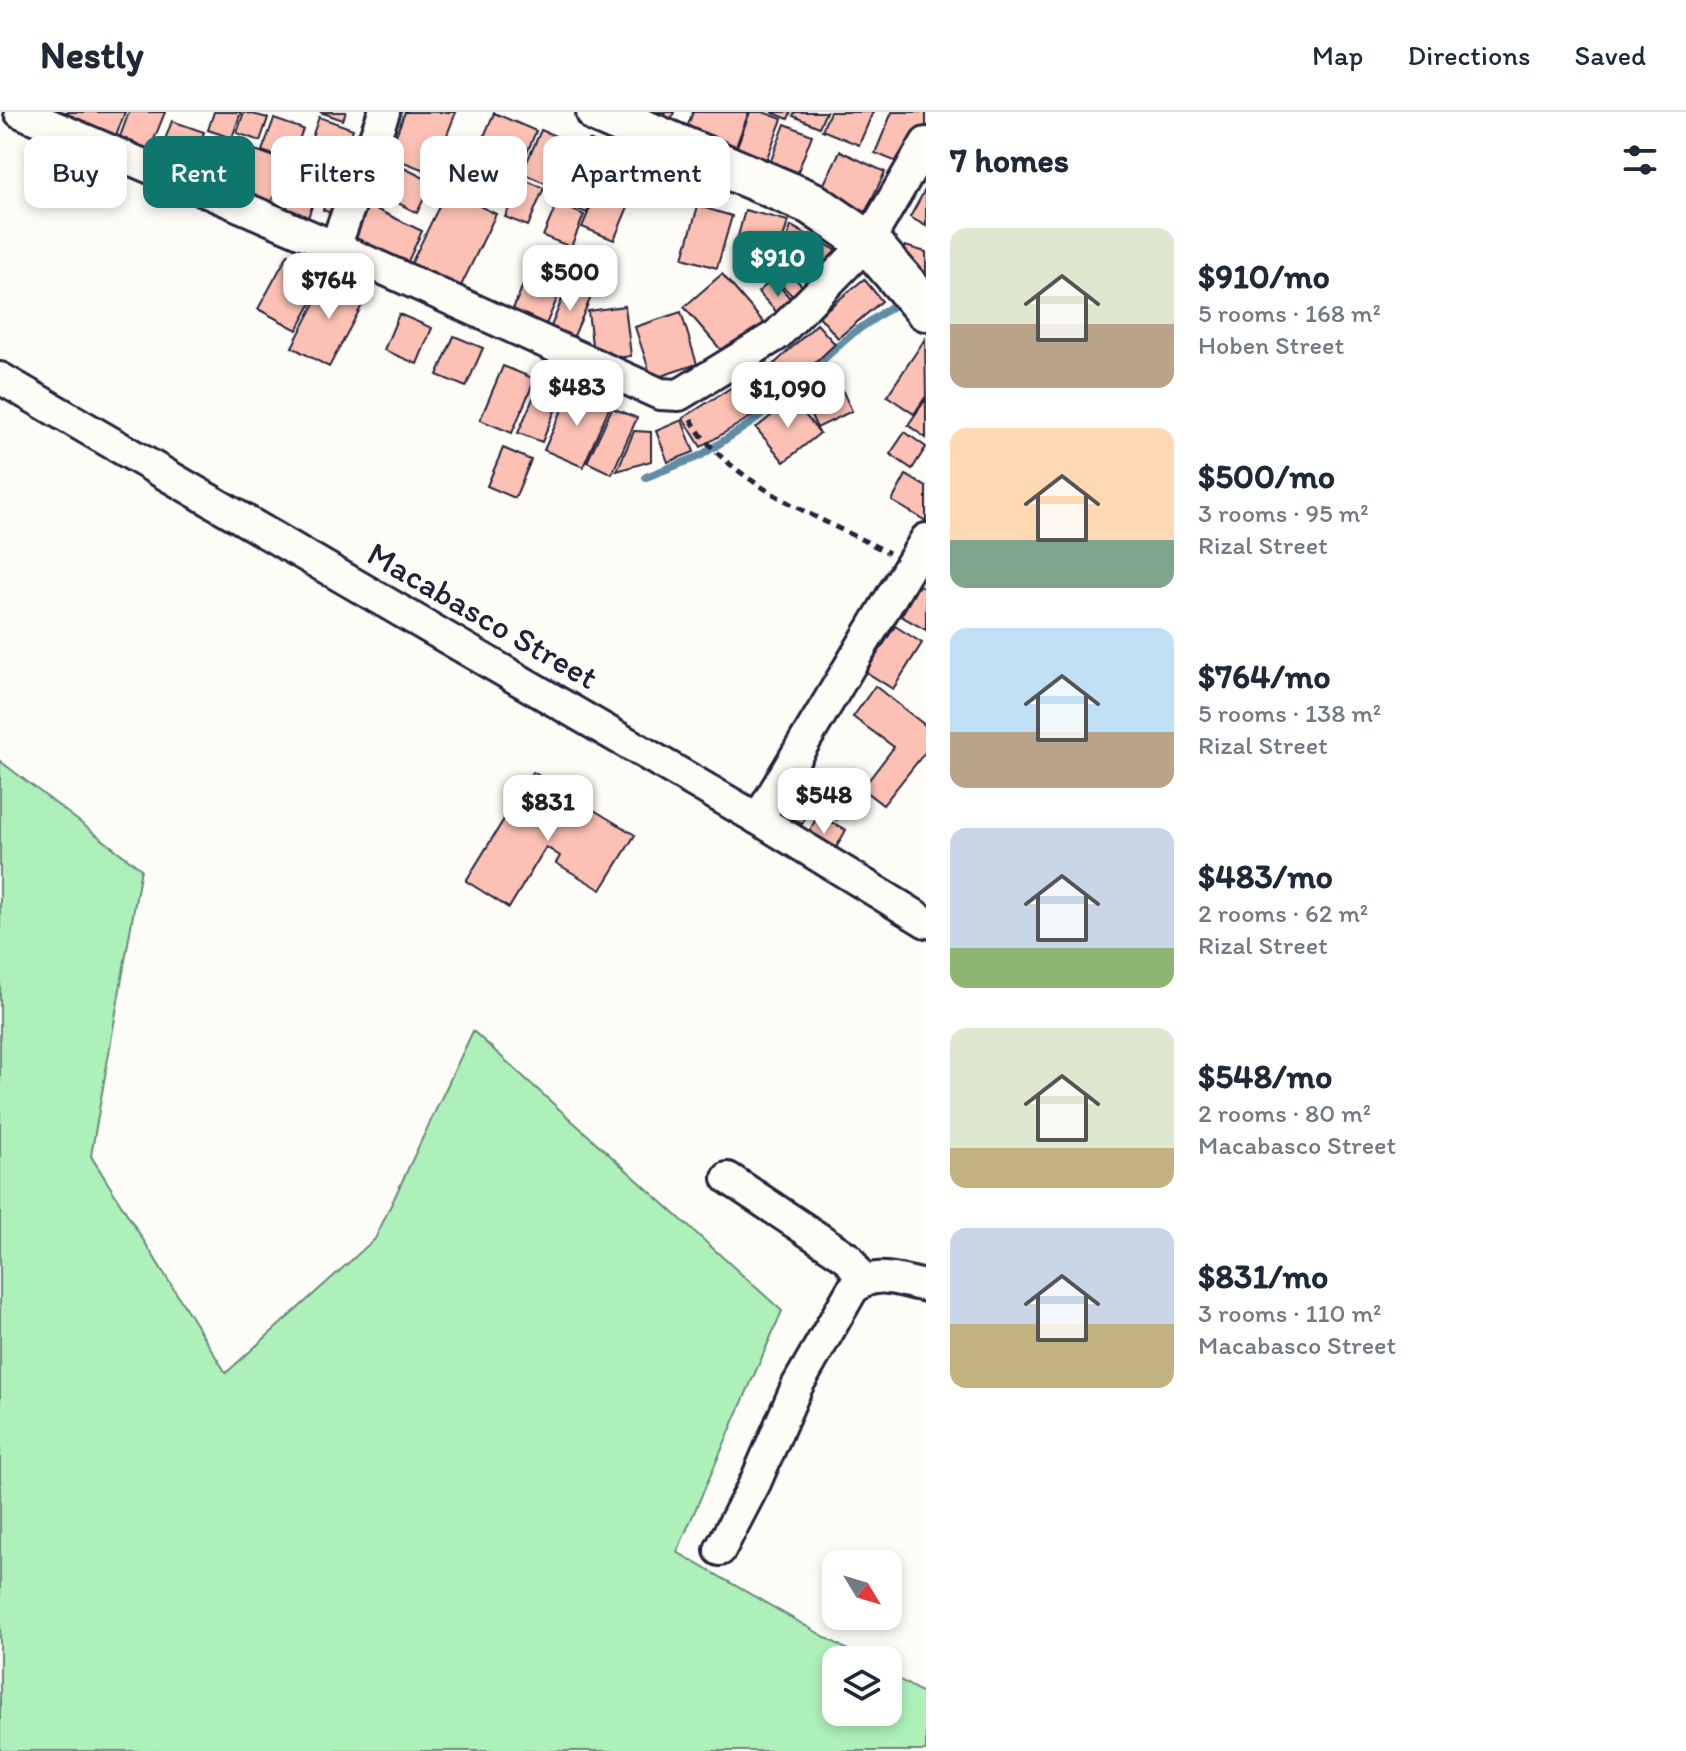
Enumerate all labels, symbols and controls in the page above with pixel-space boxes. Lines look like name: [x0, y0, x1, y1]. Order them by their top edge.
text: Nestly: [40, 32, 143, 78]
text: Map: [1312, 38, 1363, 72]
text: Directions: [1407, 38, 1531, 72]
text: Saved: [1575, 38, 1646, 72]
chip: Buy: [24, 136, 127, 208]
chip: Rent: [143, 136, 255, 208]
chip: Filters: [271, 136, 404, 208]
chip: New: [420, 136, 527, 208]
chip: Apartment: [543, 136, 730, 208]
icon: filters: [1618, 138, 1662, 182]
text: 7 homes: [950, 140, 1069, 181]
pin: $910: [731, 231, 825, 299]
text: $910: [751, 241, 805, 273]
pin: $500: [523, 245, 617, 313]
pin: $764: [282, 253, 376, 321]
text: $500: [541, 255, 599, 287]
text: $910/mo: [1198, 256, 1330, 297]
icon: home: [1014, 260, 1110, 356]
text: $764: [301, 263, 357, 295]
text: 5 rooms · 168 m²: [1198, 297, 1381, 329]
text: Hoben Street: [1198, 329, 1344, 361]
pin: $483: [530, 360, 624, 428]
pin: $1,090: [723, 362, 853, 430]
text: $483: [548, 370, 606, 402]
text: $1,090: [749, 372, 827, 404]
text: $500/mo: [1198, 456, 1335, 497]
icon: home: [1014, 460, 1110, 556]
text: 3 rooms · 95 m²: [1198, 497, 1369, 529]
text: Rizal Street: [1198, 529, 1328, 561]
street label: Macabasco Street: [360, 533, 605, 698]
text: $764/mo: [1198, 656, 1331, 697]
icon: home: [1014, 660, 1110, 756]
text: 5 rooms · 138 m²: [1198, 697, 1381, 729]
text: Rizal Street: [1198, 729, 1328, 761]
pin: $548: [777, 768, 871, 836]
pin: $831: [501, 775, 595, 843]
text: $548: [796, 778, 852, 810]
text: $831: [521, 785, 575, 817]
text: $483/mo: [1198, 856, 1333, 897]
icon: home: [1014, 860, 1110, 956]
text: 2 rooms · 62 m²: [1198, 897, 1368, 929]
text: Rizal Street: [1198, 929, 1328, 961]
text: $548/mo: [1198, 1056, 1332, 1097]
icon: home: [1014, 1060, 1110, 1156]
text: 2 rooms · 80 m²: [1198, 1097, 1371, 1129]
text: Macabasco Street: [1198, 1129, 1396, 1161]
text: $831/mo: [1198, 1256, 1328, 1297]
icon: home: [1014, 1260, 1110, 1356]
text: 3 rooms · 110 m²: [1198, 1297, 1381, 1329]
text: Macabasco Street: [1198, 1329, 1396, 1361]
north arrow: [822, 1550, 902, 1630]
map controls: [822, 1550, 902, 1726]
button: layers: [822, 1646, 902, 1726]

